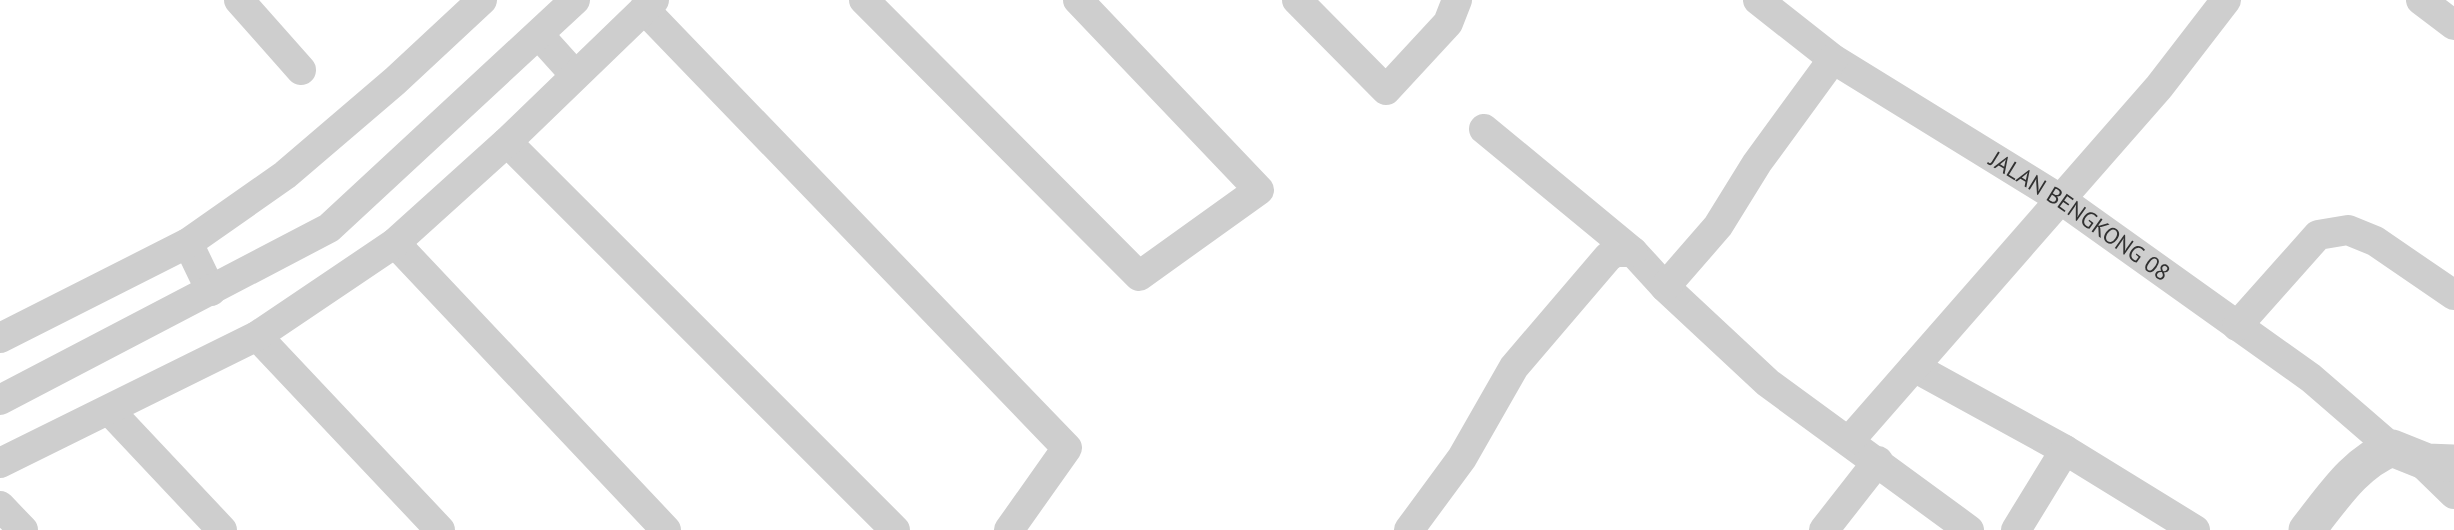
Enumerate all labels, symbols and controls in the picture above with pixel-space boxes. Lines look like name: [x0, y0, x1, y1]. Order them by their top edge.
street label: JALAN BENGKONG 08: [1984, 144, 2176, 287]

